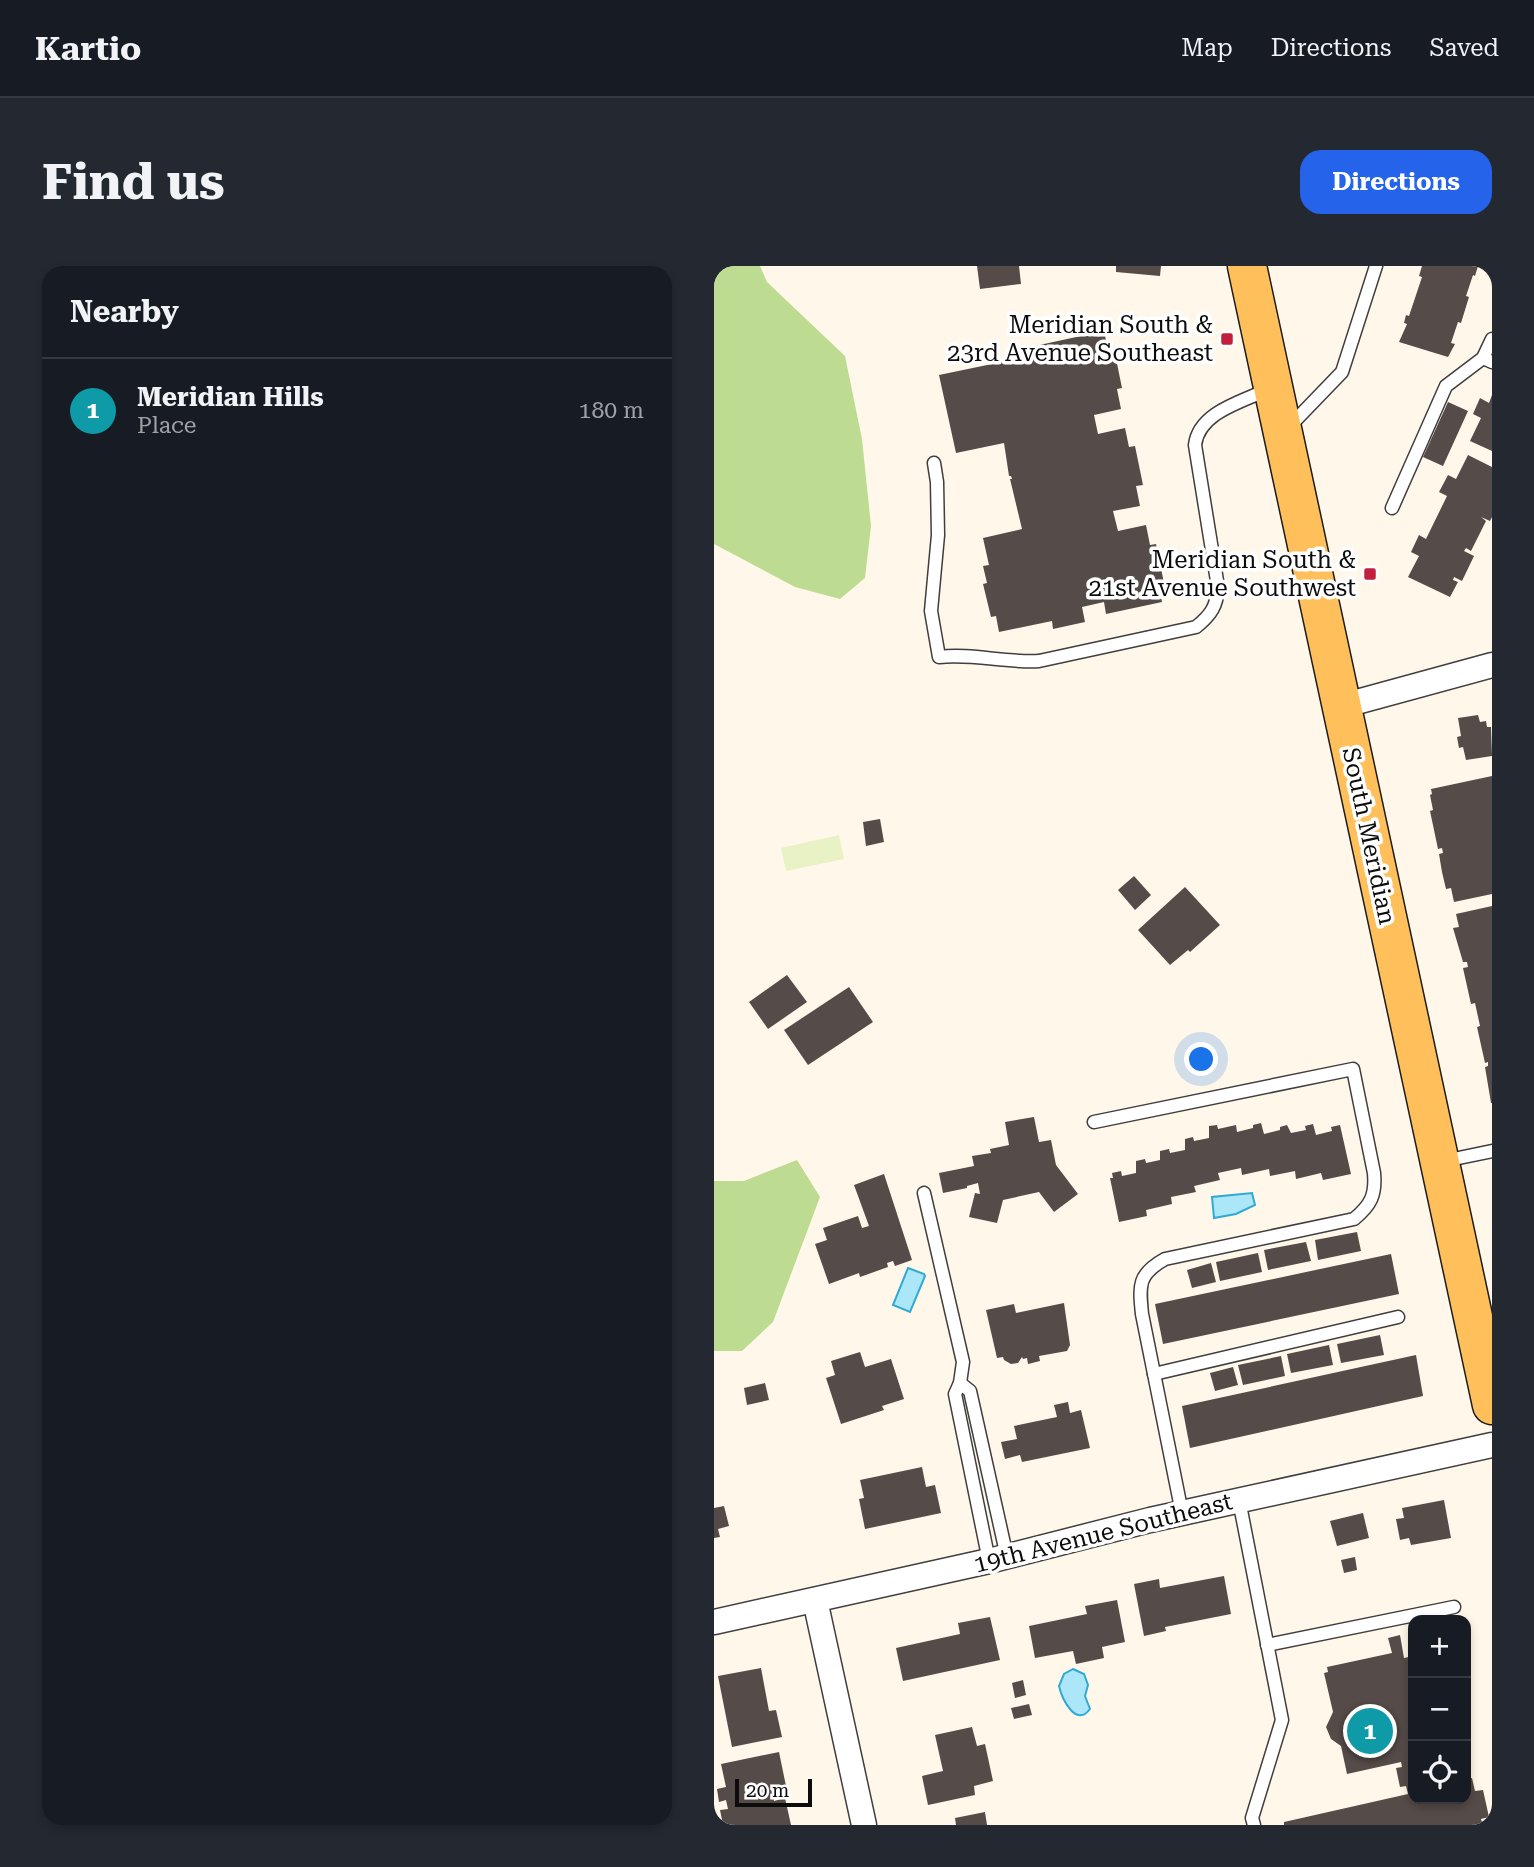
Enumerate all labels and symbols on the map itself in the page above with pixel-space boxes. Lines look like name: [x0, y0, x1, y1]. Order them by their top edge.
place label: Meridian South & 23rd Avenue Southeast: [947, 311, 1213, 367]
marker: Meridian South & 23rd Avenue Southeast: [1219, 331, 1235, 347]
place label: Meridian South & 21st Avenue Southwest: [1088, 546, 1356, 602]
marker: Meridian South & 21st Avenue Southwest: [1362, 566, 1378, 582]
street label: South Meridian: [1337, 745, 1401, 927]
your location: [1184, 1042, 1218, 1076]
street label: 19th Avenue Southeast: [971, 1487, 1235, 1579]
pin: 1: [1347, 1705, 1393, 1757]
scale bar: [735, 1776, 812, 1808]

